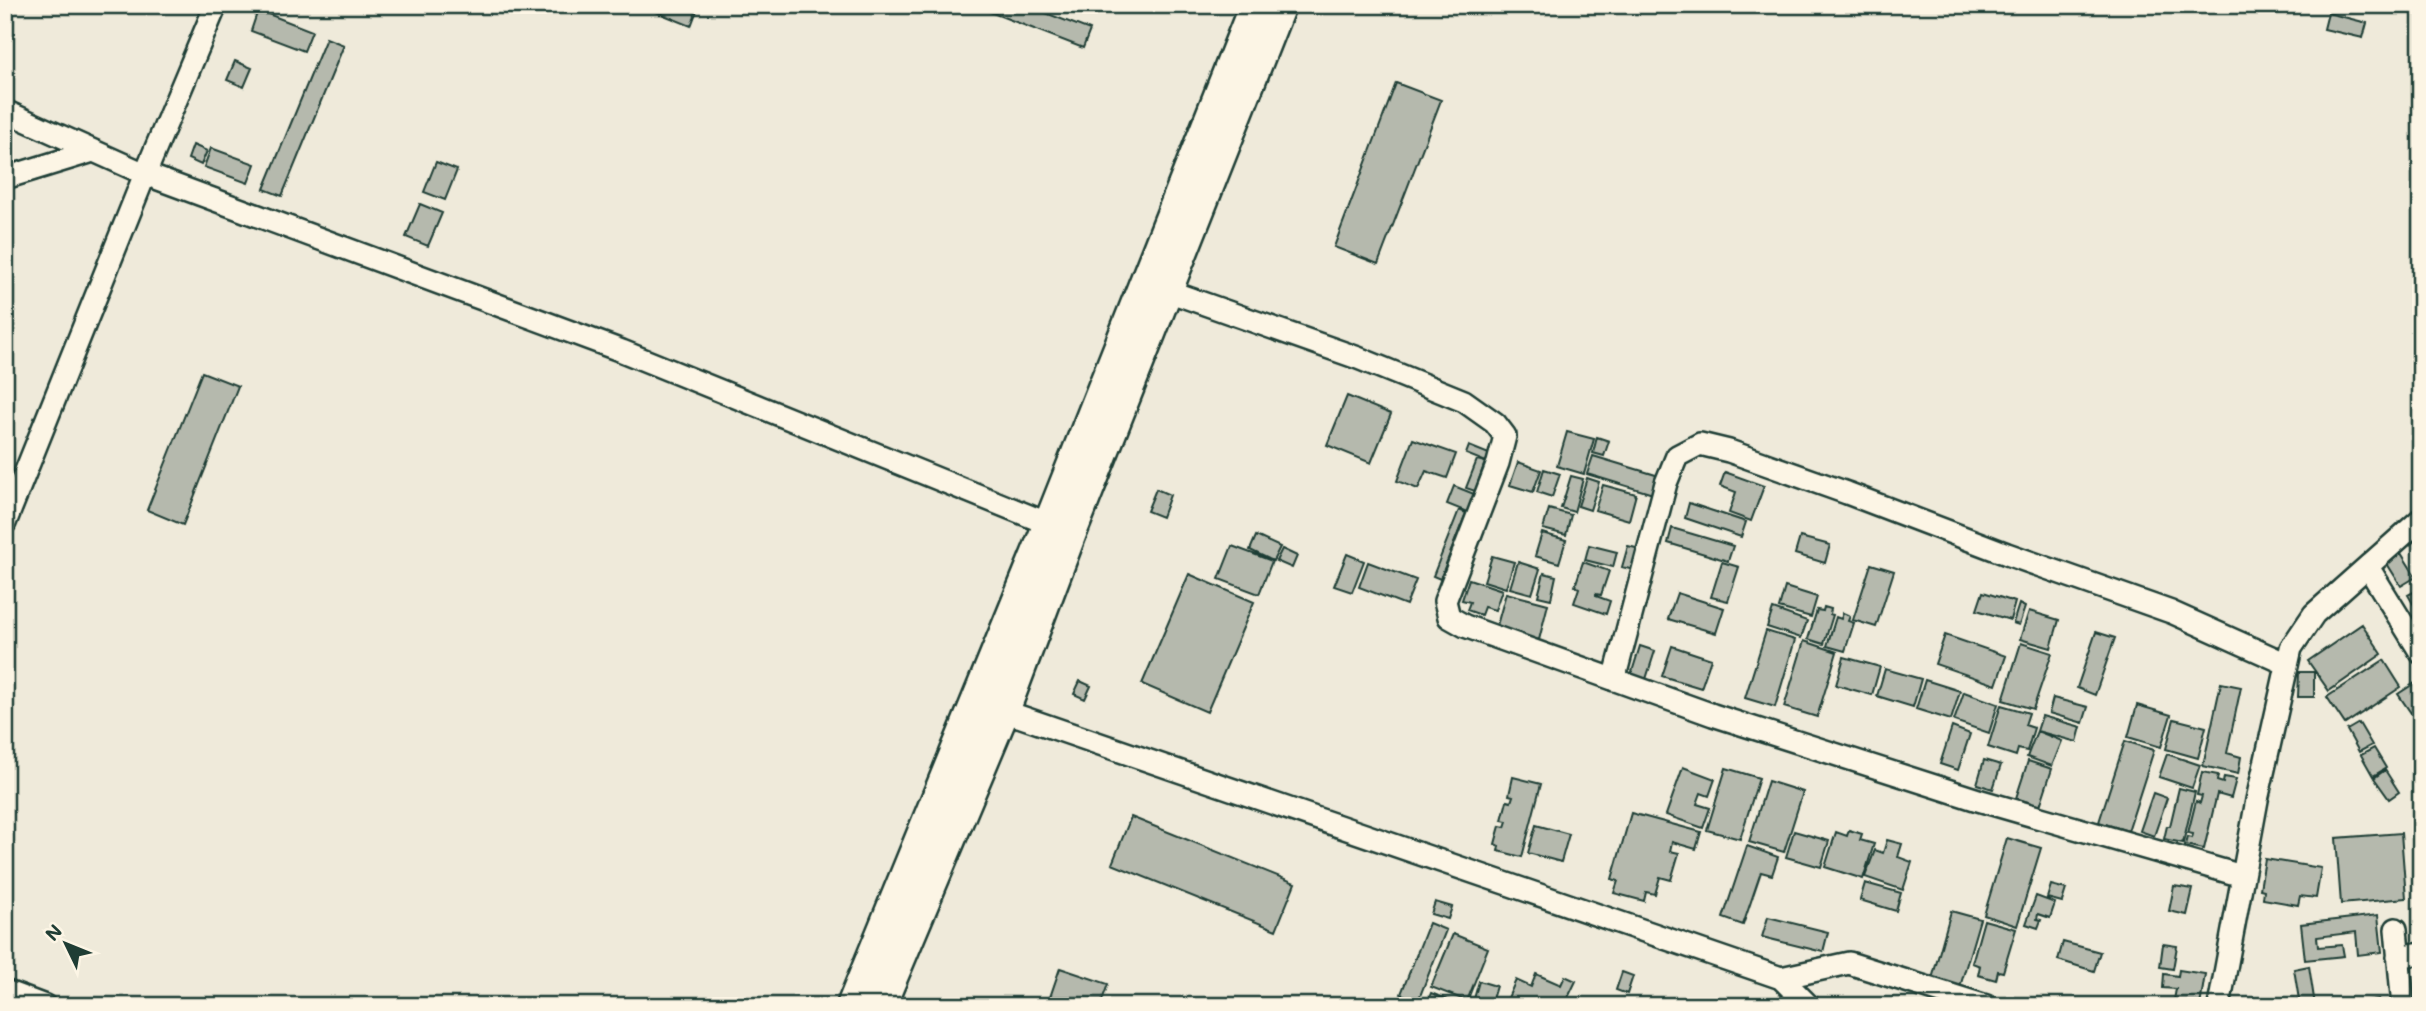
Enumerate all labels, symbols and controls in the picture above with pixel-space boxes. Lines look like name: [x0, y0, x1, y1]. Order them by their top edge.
north arrow: [32, 909, 102, 979]
text: N: [39, 918, 67, 946]

